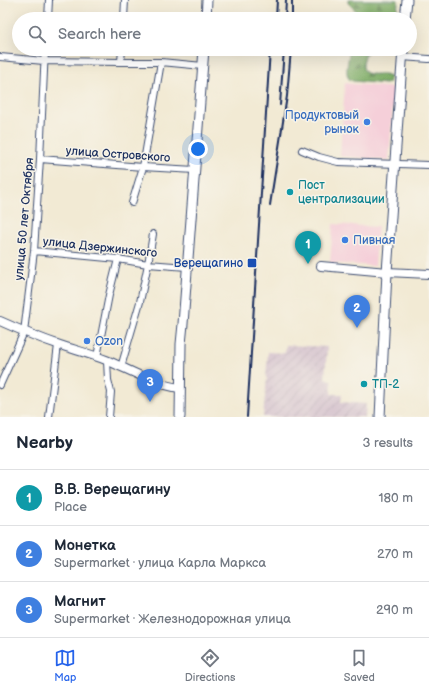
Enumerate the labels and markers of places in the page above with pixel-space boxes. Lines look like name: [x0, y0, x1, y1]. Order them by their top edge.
place label: Продуктовый рынок: [285, 108, 360, 137]
marker: Продуктовый рынок: [362, 117, 372, 127]
place label: Пост централизации: [298, 178, 385, 207]
marker: Пост централизации: [285, 187, 295, 197]
pin: 1: [295, 231, 321, 264]
place label: Пивная: [353, 233, 396, 248]
marker: Пивная: [340, 235, 350, 245]
place label: Верещагино: [174, 256, 243, 271]
marker: Верещагино: [246, 257, 258, 269]
pin: 2: [344, 295, 370, 328]
place label: Ozon: [95, 334, 123, 349]
marker: Ozon: [82, 336, 92, 346]
pin: 3: [137, 369, 163, 402]
place label: ТП-2: [372, 377, 399, 392]
marker: ТП-2: [359, 379, 369, 389]

